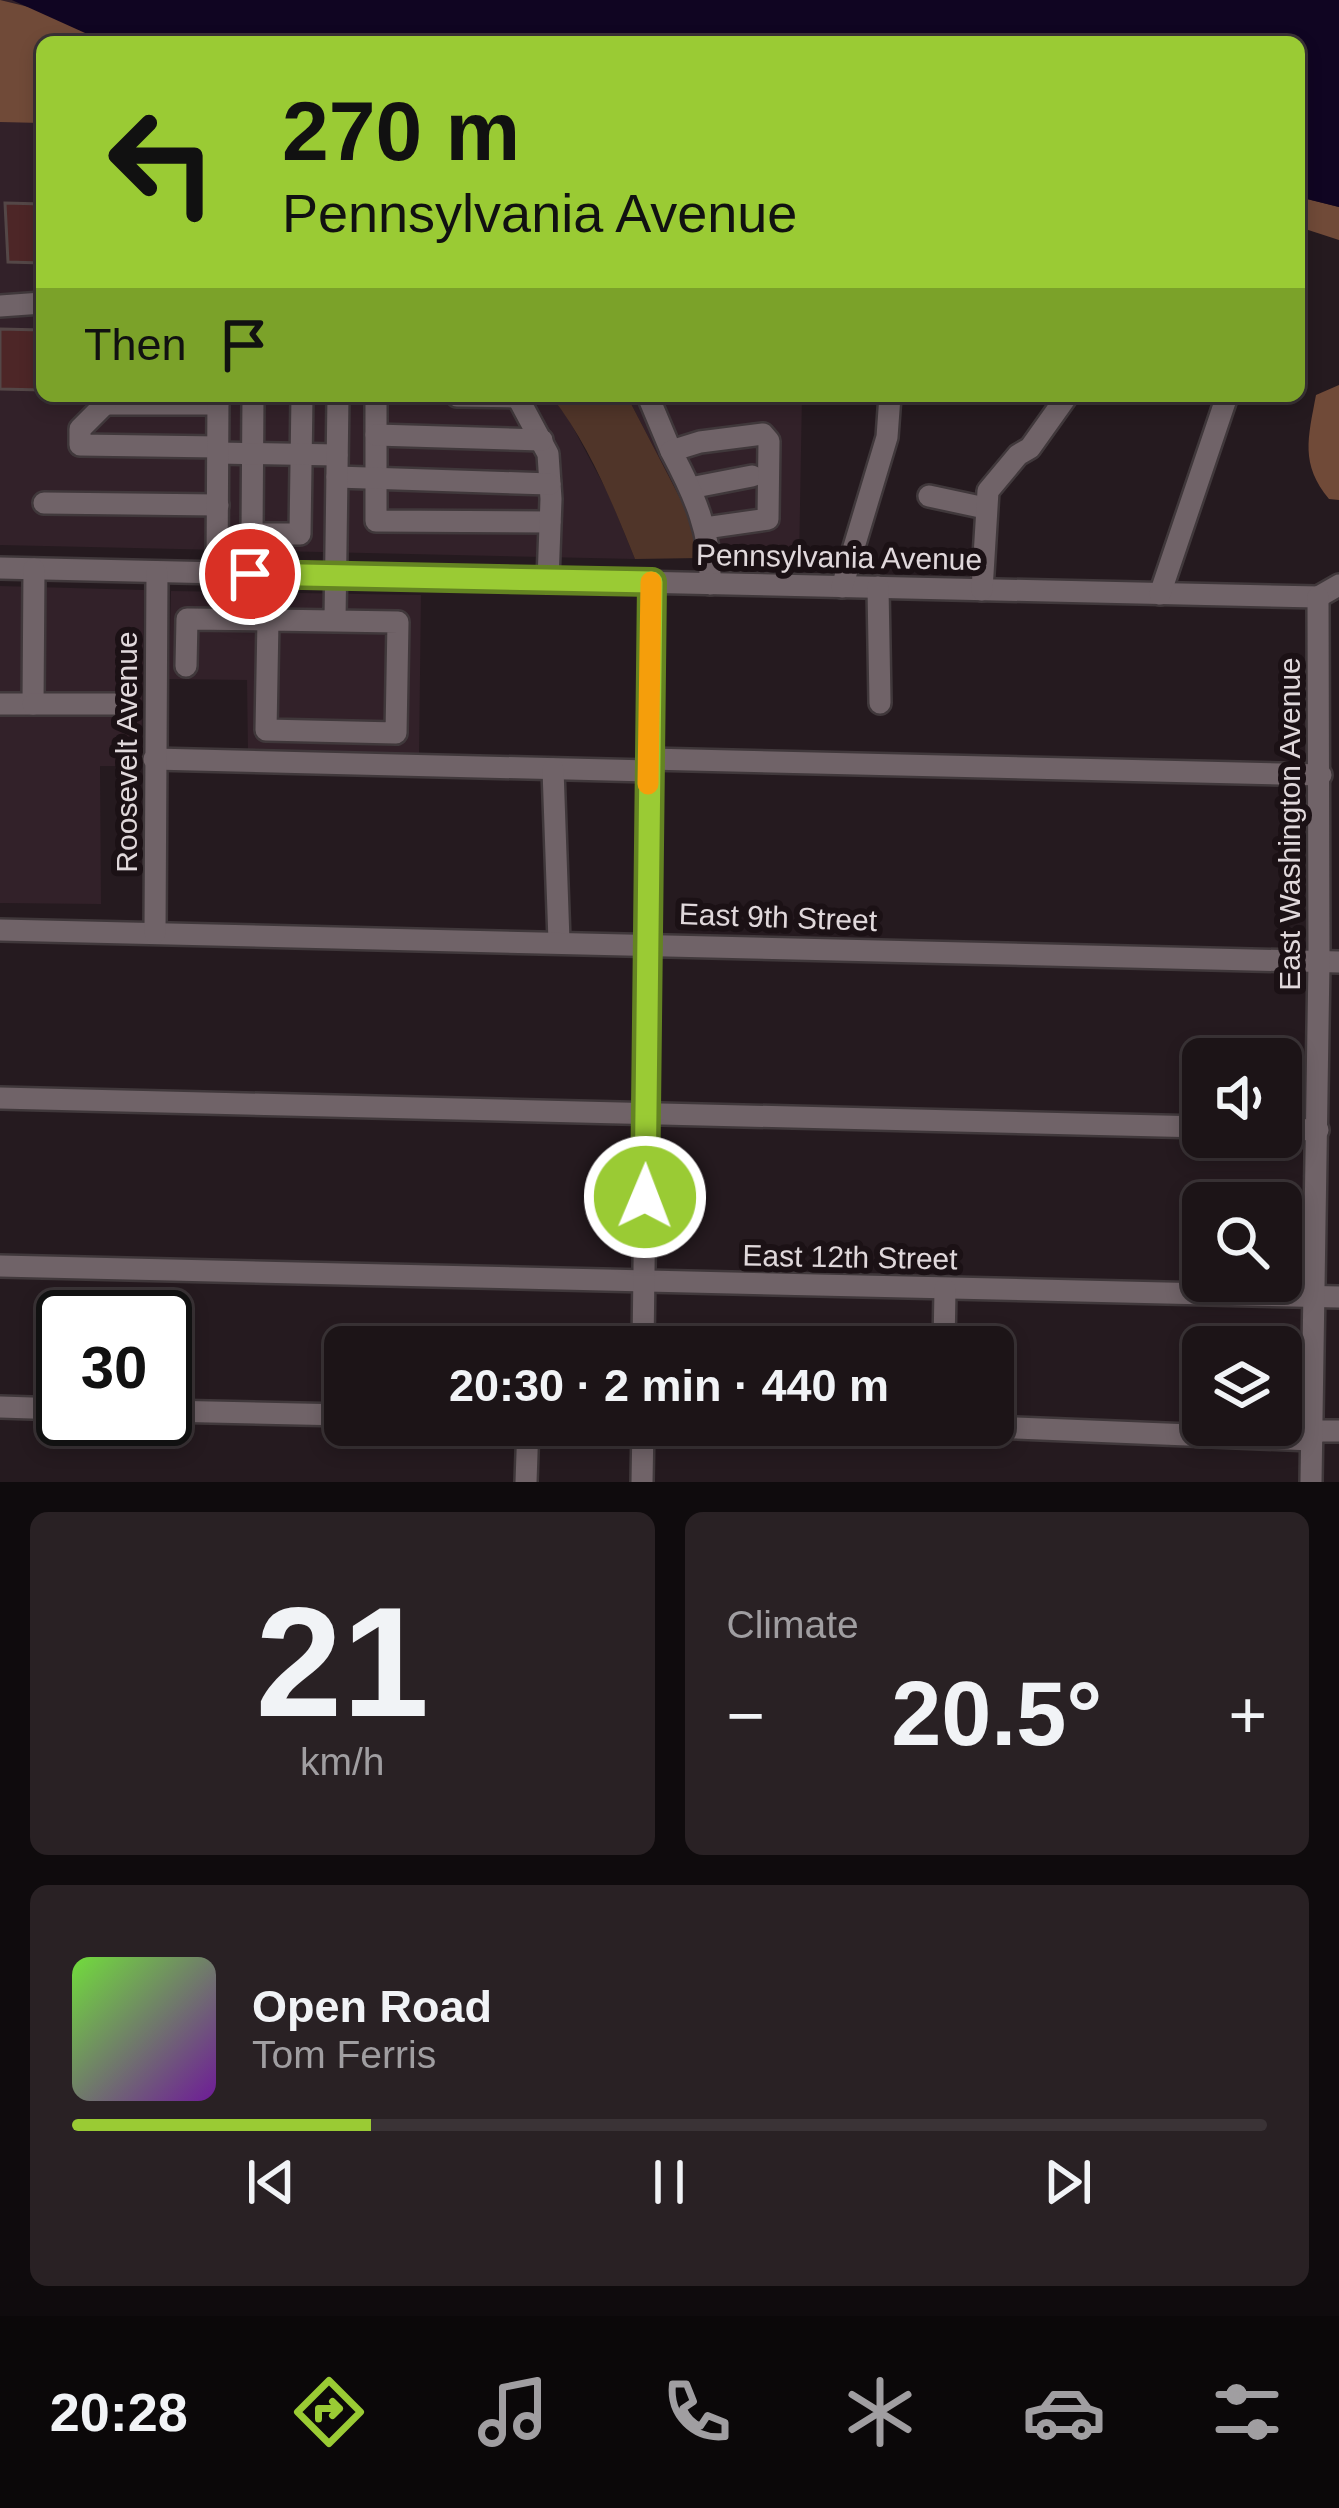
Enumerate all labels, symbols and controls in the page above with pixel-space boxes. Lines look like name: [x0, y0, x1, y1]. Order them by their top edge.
icon: left: [84, 84, 240, 240]
text: 270 m: [282, 84, 520, 178]
text: Pennsylvania Avenue: [282, 183, 797, 243]
icon: arrive: [211, 312, 277, 378]
text: Then: [84, 319, 187, 370]
pin: [199, 523, 301, 625]
street label: Pennsylvania Avenue: [696, 538, 982, 576]
icon: arrive: [217, 541, 283, 607]
street label: Roosevelt Avenue: [110, 631, 143, 873]
street label: East Washington Avenue: [1273, 657, 1306, 991]
street label: East 9th Street: [678, 897, 878, 937]
map controls: [1182, 1038, 1302, 1446]
button: sound: [1182, 1038, 1302, 1158]
position arrow: [582, 1134, 708, 1260]
button: search: [1182, 1182, 1302, 1302]
street label: East 12th Street: [742, 1239, 958, 1275]
speed limit sign: 30: [36, 1290, 192, 1446]
button: layers: [1182, 1326, 1302, 1446]
text: 20:30 · 2 min · 440 m: [449, 1360, 889, 1411]
text: 21: [255, 1575, 429, 1749]
text: Climate: [727, 1603, 859, 1646]
text: 20.5°: [891, 1664, 1102, 1764]
text: −: [727, 1678, 765, 1752]
text: +: [1228, 1678, 1267, 1752]
text: km/h: [300, 1740, 385, 1783]
text: Open Road: [252, 1981, 492, 2032]
text: Tom Ferris: [252, 2033, 436, 2076]
icon: previous: [238, 2149, 304, 2215]
icon: pause: [636, 2149, 702, 2215]
icon: next: [1035, 2149, 1101, 2215]
icon: directions: [287, 2370, 371, 2454]
icon: music: [471, 2370, 555, 2454]
icon: phone: [655, 2370, 739, 2454]
icon: climate: [838, 2370, 922, 2454]
icon: car: [1022, 2370, 1106, 2454]
icon: filters: [1205, 2370, 1289, 2454]
text: 20:28: [50, 2382, 188, 2442]

